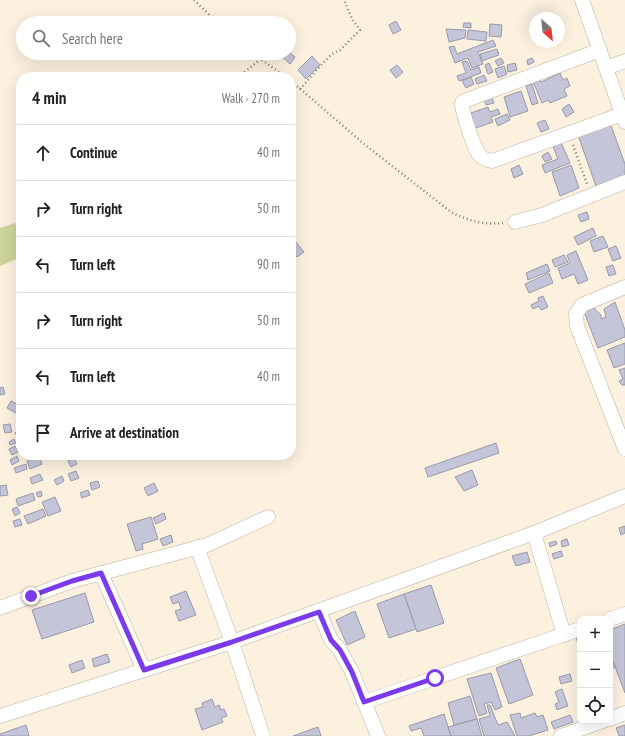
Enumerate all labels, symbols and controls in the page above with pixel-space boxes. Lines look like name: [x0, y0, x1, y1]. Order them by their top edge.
north arrow: [529, 12, 565, 48]
search box: [16, 16, 296, 60]
icon: search: [30, 27, 52, 49]
text: Search here: [62, 29, 123, 48]
text: 4 min: [32, 87, 66, 109]
text: Walk · 270 m: [222, 90, 280, 107]
icon: ahead: [32, 142, 54, 164]
text: Continue: [70, 143, 117, 162]
text: 40 m: [257, 144, 280, 161]
icon: right: [32, 198, 54, 220]
text: Turn right: [70, 199, 122, 218]
text: 50 m: [257, 200, 280, 217]
icon: left: [32, 254, 54, 276]
text: Turn left: [70, 255, 115, 274]
text: 90 m: [257, 256, 280, 273]
icon: right: [32, 310, 54, 332]
text: Turn right: [70, 311, 122, 330]
text: 50 m: [257, 312, 280, 329]
icon: left: [32, 366, 54, 388]
text: Turn left: [70, 367, 115, 386]
text: 40 m: [257, 368, 280, 385]
icon: arrive: [32, 422, 54, 444]
text: Arrive at destination: [70, 423, 179, 442]
route end: [22, 587, 40, 605]
map controls: [577, 616, 613, 724]
button: +: [577, 616, 613, 652]
button: −: [577, 652, 613, 688]
route start: [426, 669, 444, 687]
button: locate: [577, 688, 613, 724]

